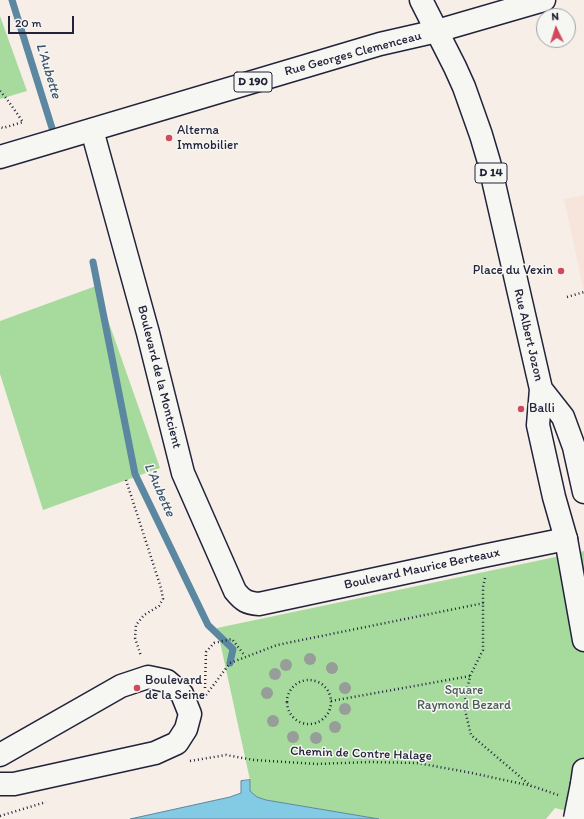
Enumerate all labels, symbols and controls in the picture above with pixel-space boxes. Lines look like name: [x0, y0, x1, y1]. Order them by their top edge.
scale bar: [10, 8, 76, 34]
north arrow: [536, 8, 576, 48]
text: N: [551, 10, 559, 23]
text: 20 m: [15, 16, 42, 30]
street label: Rue Georges Clemenceau: [283, 28, 423, 80]
water label: L'Aubette: [32, 41, 64, 101]
road number: D 190: [234, 72, 272, 92]
place label: Alterna Immobilier: [177, 123, 238, 154]
marker: Alterna Immobilier: [164, 133, 174, 143]
road number: D 14: [475, 163, 507, 183]
place label: Place du Vexin: [473, 263, 553, 279]
marker: Place du Vexin: [556, 266, 566, 276]
street label: Rue Albert Jozon: [510, 287, 546, 383]
street label: Boulevard de la Montcient: [134, 304, 184, 450]
place label: Balli: [529, 401, 555, 417]
marker: Balli: [516, 404, 526, 414]
water label: L'Aubette: [140, 461, 178, 519]
street label: Boulevard Maurice Berteaux: [343, 545, 501, 593]
place label: Boulevard de la Seine: [145, 673, 205, 704]
marker: Boulevard de la Seine: [132, 683, 142, 693]
park label: Square Raymond Bezard: [417, 683, 511, 714]
street label: Chemin de Contre Halage: [290, 744, 432, 764]

